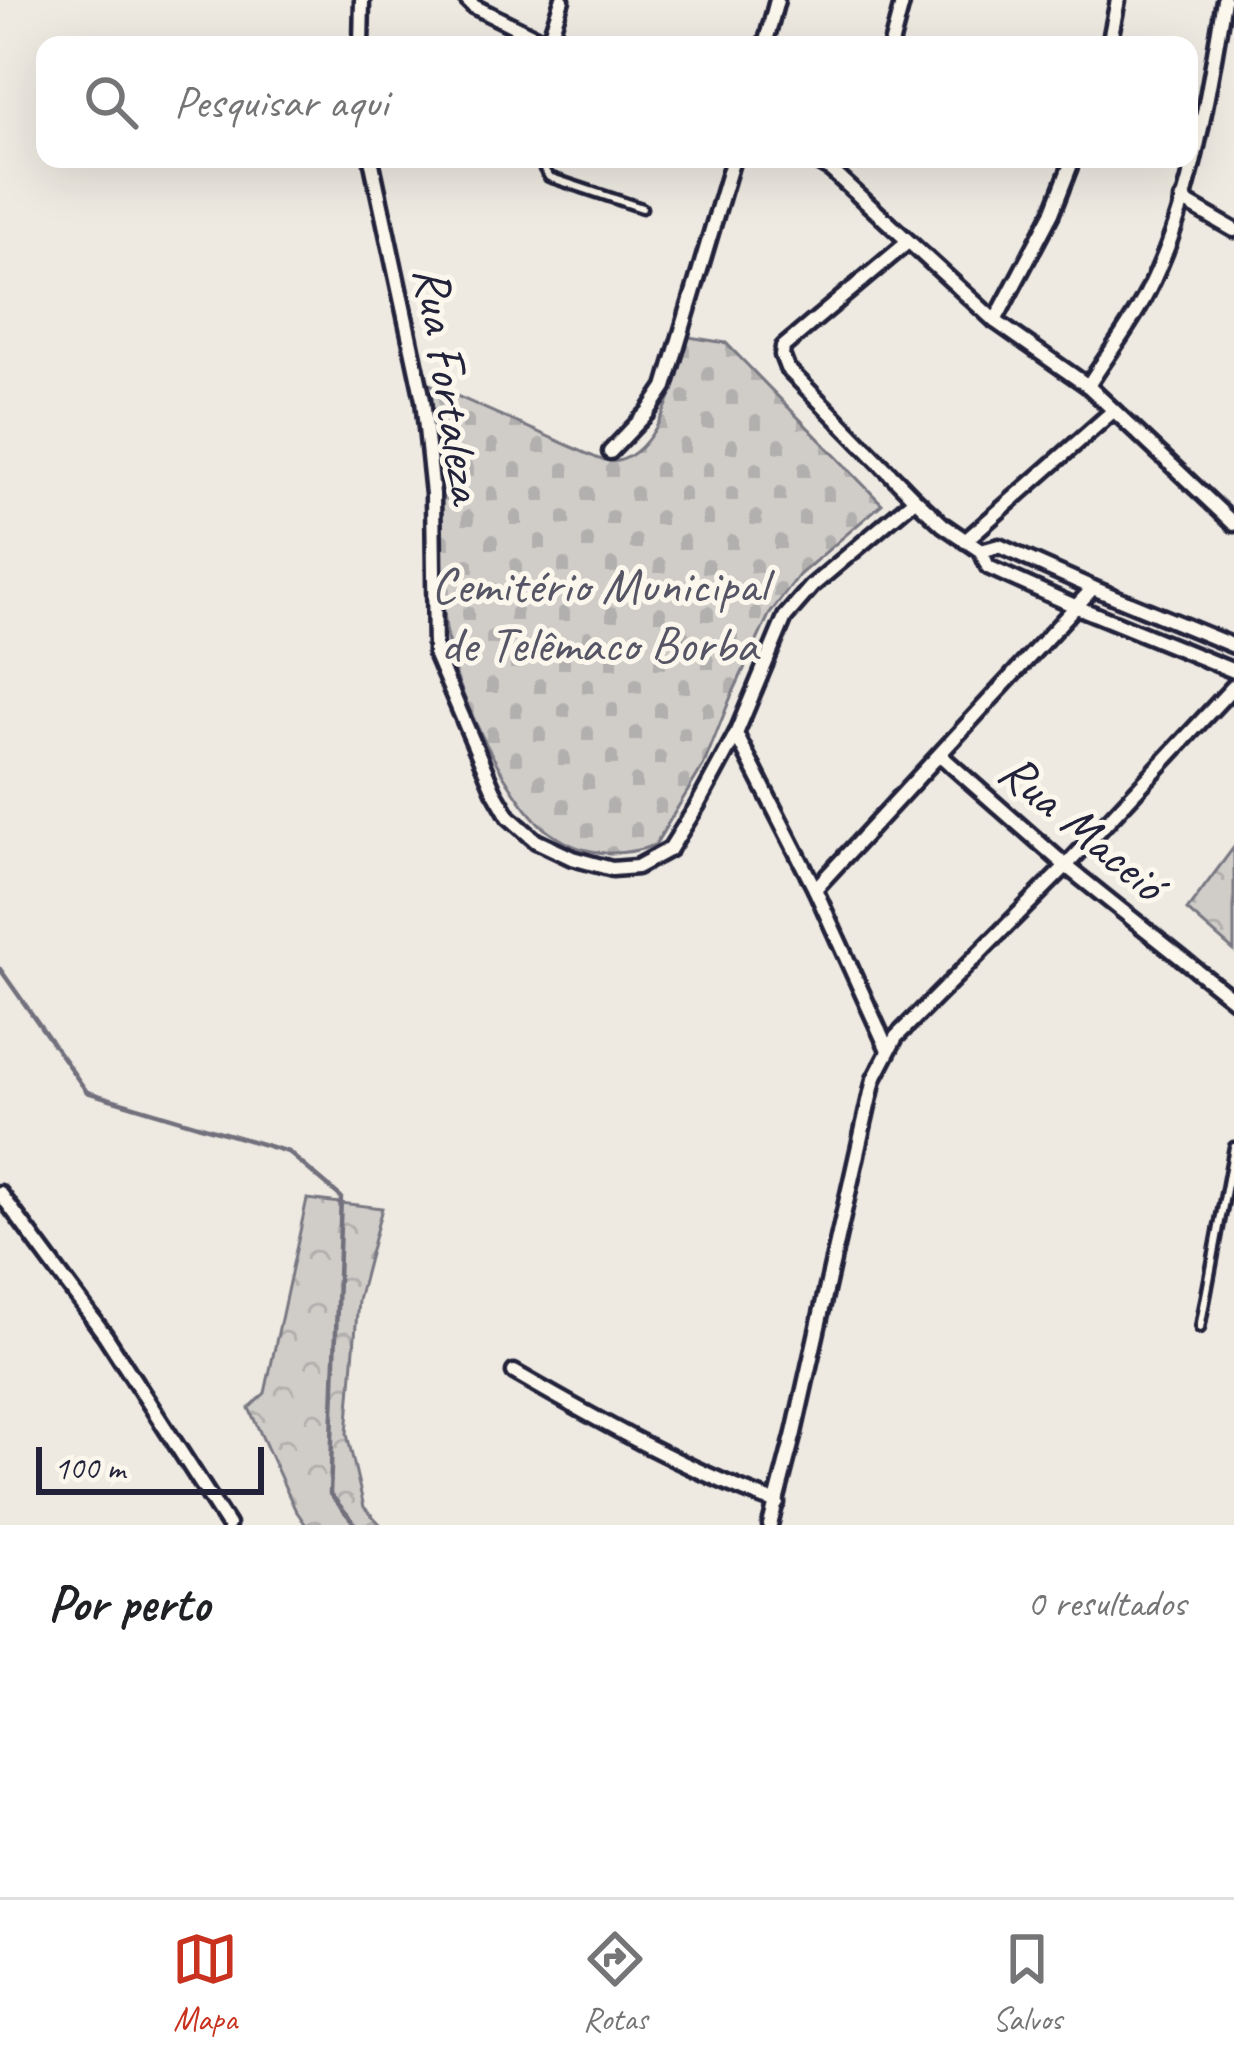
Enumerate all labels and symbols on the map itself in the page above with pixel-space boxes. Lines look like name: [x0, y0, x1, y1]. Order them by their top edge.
street label: Rua Fortaleza: [400, 262, 501, 510]
park label: Cemitério Municipal de Telêmaco Borba: [431, 553, 775, 676]
street label: Rua Maceió: [986, 739, 1184, 919]
scale bar: [36, 1441, 264, 1494]

